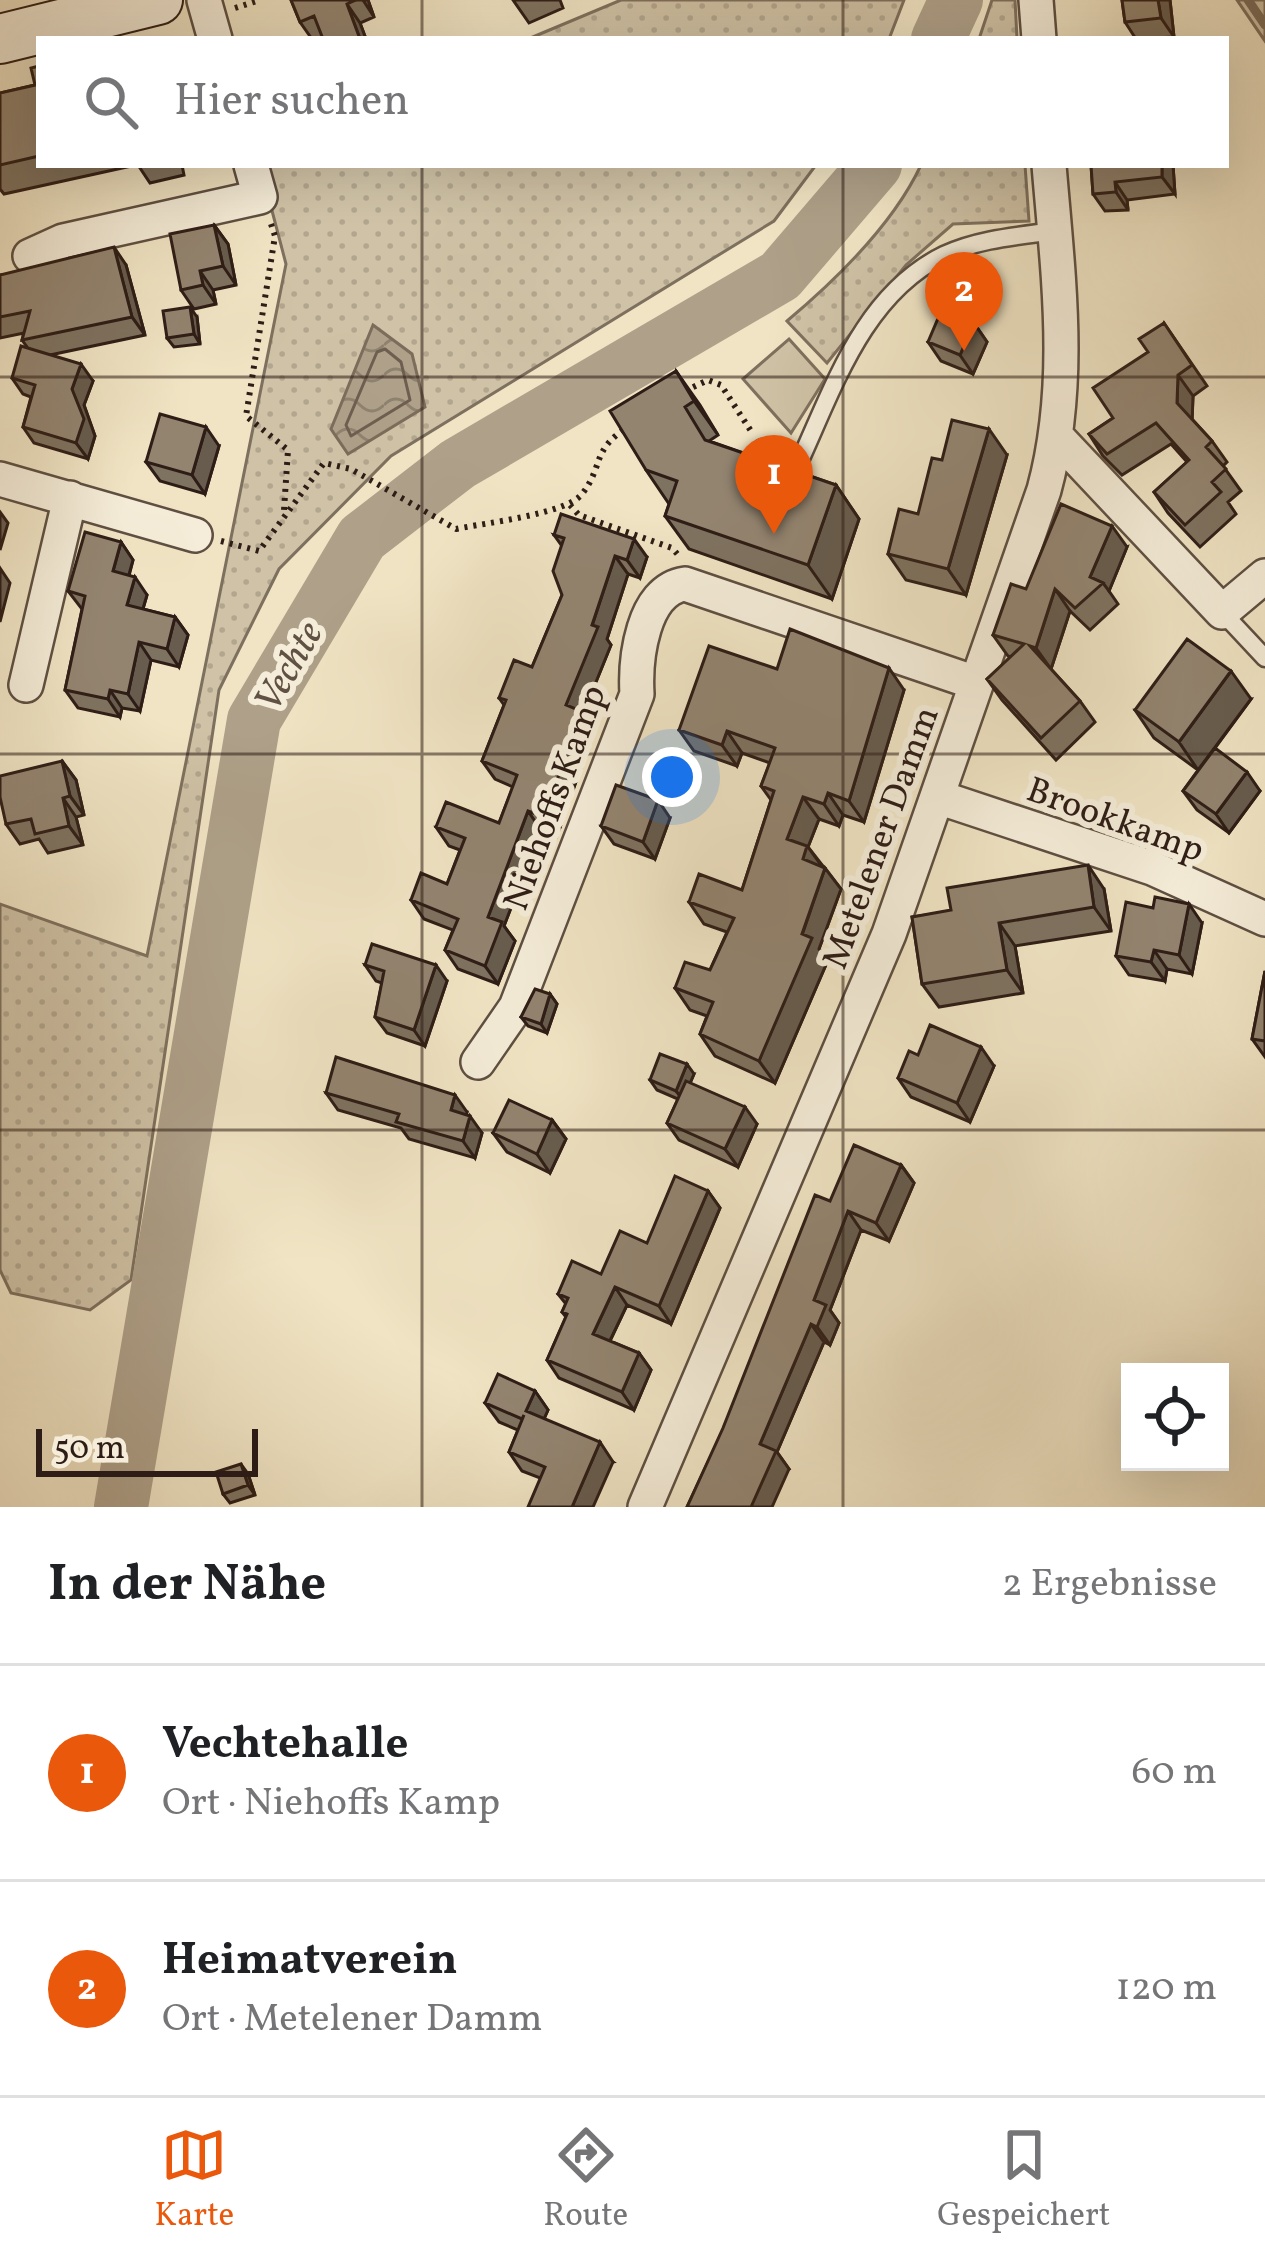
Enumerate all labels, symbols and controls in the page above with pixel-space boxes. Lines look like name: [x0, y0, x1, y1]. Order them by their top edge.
search box: [36, 36, 1229, 168]
icon: search: [78, 69, 144, 135]
text: Hier suchen: [174, 71, 409, 134]
pin: 2: [925, 252, 1003, 351]
pin: 1: [735, 435, 813, 534]
water label: Vechte: [243, 612, 338, 724]
street label: Niehoffs Kamp: [493, 679, 621, 918]
street label: Metelener Damm: [812, 700, 953, 977]
your location: [642, 747, 702, 807]
street label: Brookkamp: [1019, 767, 1210, 877]
map controls: [1121, 1363, 1229, 1471]
button: locate: [1121, 1363, 1229, 1471]
scale bar: [36, 1423, 258, 1476]
text: 50 m: [54, 1427, 125, 1473]
text: In der Nähe: [48, 1550, 326, 1621]
text: 2 Ergebnisse: [1002, 1558, 1217, 1612]
text: Vechtehalle: [162, 1714, 408, 1777]
text: 1: [79, 1746, 95, 1800]
text: 60 m: [1132, 1746, 1217, 1800]
text: Ort · Niehoffs Kamp: [162, 1777, 500, 1831]
text: Heimatverein: [162, 1930, 458, 1993]
text: 2: [77, 1962, 97, 2016]
text: 120 m: [1116, 1962, 1217, 2016]
text: Ort · Metelener Damm: [162, 1993, 543, 2047]
tab: Karte: [155, 2122, 234, 2240]
tab: Route: [543, 2122, 628, 2240]
tab: Gespeichert: [937, 2122, 1110, 2240]

